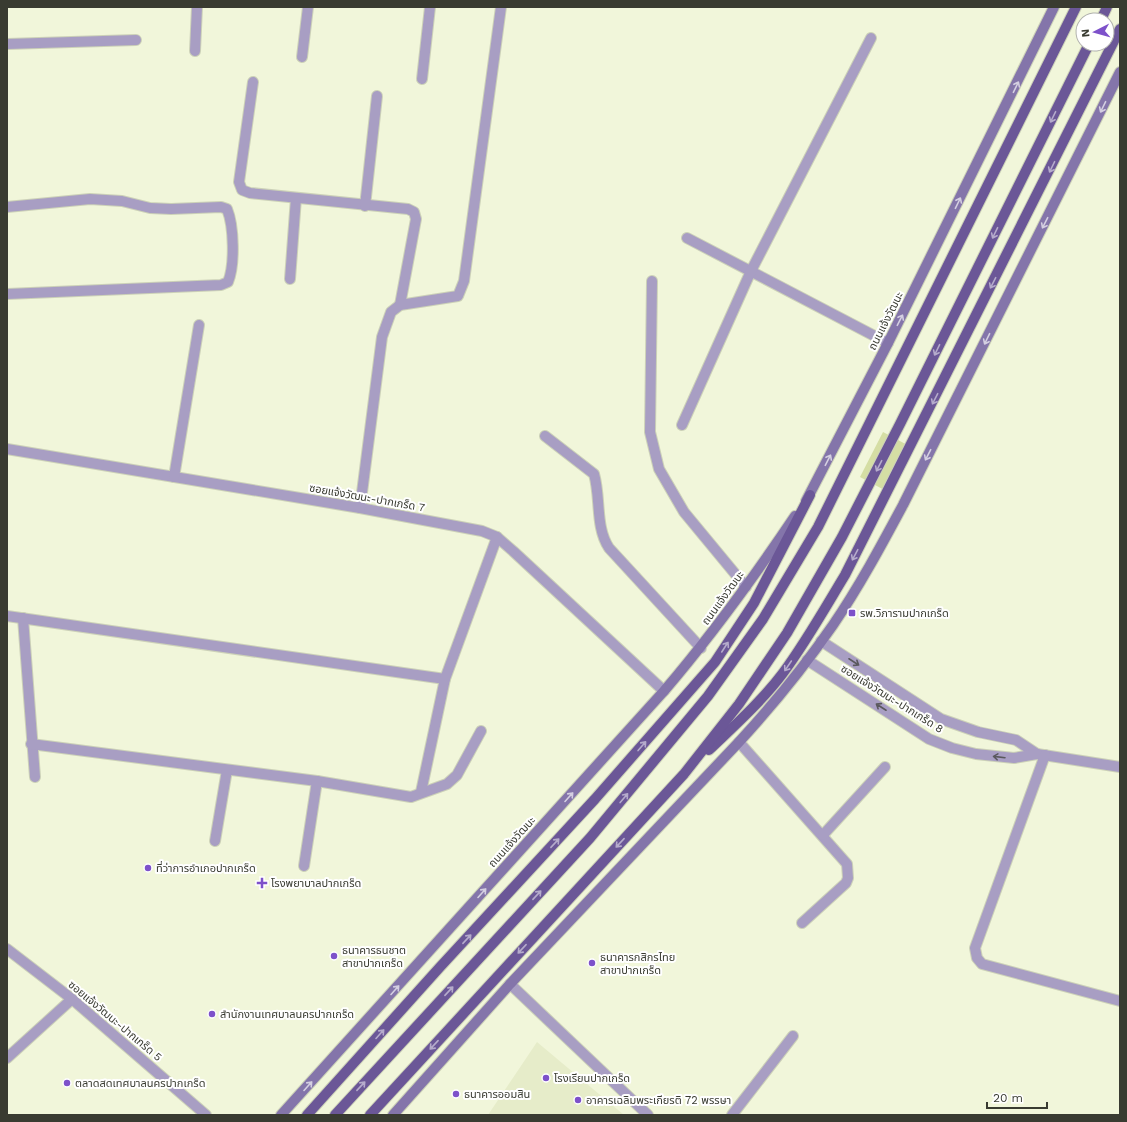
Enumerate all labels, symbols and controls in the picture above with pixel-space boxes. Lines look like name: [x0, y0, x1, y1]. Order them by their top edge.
north arrow: [1075, 12, 1115, 52]
text: N: [1079, 28, 1092, 38]
one-way arrow: [1012, 81, 1020, 93]
one-way arrow: [1099, 100, 1106, 112]
one-way arrow: [1049, 110, 1056, 122]
one-way arrow: [1048, 161, 1055, 173]
one-way arrow: [955, 197, 962, 209]
one-way arrow: [1041, 217, 1049, 229]
one-way arrow: [991, 227, 998, 239]
one-way arrow: [989, 277, 996, 289]
street label: ถนนแจ้งวัฒนะ: [866, 289, 906, 352]
one-way arrow: [897, 314, 904, 326]
one-way arrow: [983, 333, 990, 345]
one-way arrow: [933, 343, 940, 355]
one-way arrow: [931, 393, 938, 405]
one-way arrow: [924, 449, 931, 461]
one-way arrow: [825, 454, 832, 466]
one-way arrow: [874, 459, 882, 471]
street label: ซอยแจ้งวัฒนะ-ปากเกร็ด 7: [308, 481, 426, 515]
one-way arrow: [851, 549, 859, 561]
street label: ถนนแจ้งวัฒนะ: [699, 568, 747, 628]
place label: รพ.วิภารามปากเกร็ด: [860, 607, 949, 620]
marker: รพ.วิภารามปากเกร็ด: [847, 608, 857, 618]
one-way arrow: [721, 642, 729, 653]
one-way arrow: [848, 658, 859, 666]
one-way arrow: [784, 660, 792, 671]
street label: ซอยแจ้งวัฒนะ-ปากเกร็ด 8: [838, 662, 946, 736]
one-way arrow: [876, 703, 887, 711]
one-way arrow: [637, 741, 646, 752]
one-way arrow: [993, 753, 1006, 760]
one-way arrow: [564, 792, 573, 802]
one-way arrow: [619, 793, 629, 803]
street label: ถนนแจ้งวัฒนะ: [486, 814, 538, 870]
one-way arrow: [550, 838, 560, 848]
one-way arrow: [615, 838, 624, 849]
place label: ที่ว่าการอำเภอปากเกร็ด: [156, 860, 256, 875]
marker: ที่ว่าการอำเภอปากเกร็ด: [143, 863, 153, 873]
marker: โรงพยาบาลปากเกร็ด: [256, 877, 268, 889]
place label: โรงพยาบาลปากเกร็ด: [271, 877, 361, 890]
one-way arrow: [477, 888, 487, 898]
one-way arrow: [533, 890, 542, 900]
one-way arrow: [462, 934, 472, 944]
place label: ธนาคารธนชาต สาขาปากเกร็ด: [342, 944, 406, 970]
one-way arrow: [518, 944, 527, 954]
marker: ธนาคารธนชาต สาขาปากเกร็ด: [329, 951, 339, 961]
place label: ธนาคารกสิกรไทย สาขาปากเกร็ด: [600, 951, 675, 977]
marker: ธนาคารกสิกรไทย สาขาปากเกร็ด: [587, 958, 597, 968]
street label: ซอยแจ้งวัฒนะ-ปากเกร็ด 5: [66, 978, 164, 1064]
one-way arrow: [390, 985, 400, 995]
one-way arrow: [445, 986, 454, 996]
place label: สำนักงานเทศบาลนครปากเกร็ด: [220, 1008, 354, 1021]
marker: สำนักงานเทศบาลนครปากเกร็ด: [207, 1009, 217, 1019]
one-way arrow: [376, 1029, 385, 1039]
one-way arrow: [429, 1040, 439, 1050]
place label: โรงเรียนปากเกร็ด: [554, 1072, 630, 1085]
marker: โรงเรียนปากเกร็ด: [541, 1073, 551, 1083]
place label: ตลาดสดเทศบาลนครปากเกร็ด: [75, 1077, 205, 1090]
marker: ตลาดสดเทศบาลนครปากเกร็ด: [62, 1078, 72, 1088]
one-way arrow: [303, 1081, 312, 1091]
one-way arrow: [357, 1081, 366, 1091]
scale bar: [987, 1084, 1047, 1110]
place label: ธนาคารออมสิน: [464, 1088, 530, 1101]
marker: ธนาคารออมสิน: [451, 1089, 461, 1099]
text: 20 m: [993, 1091, 1023, 1105]
place label: อาคารเฉลิมพระเกียรติ 72 พรรษา: [586, 1094, 731, 1107]
marker: อาคารเฉลิมพระเกียรติ 72 พรรษา: [573, 1095, 583, 1105]

